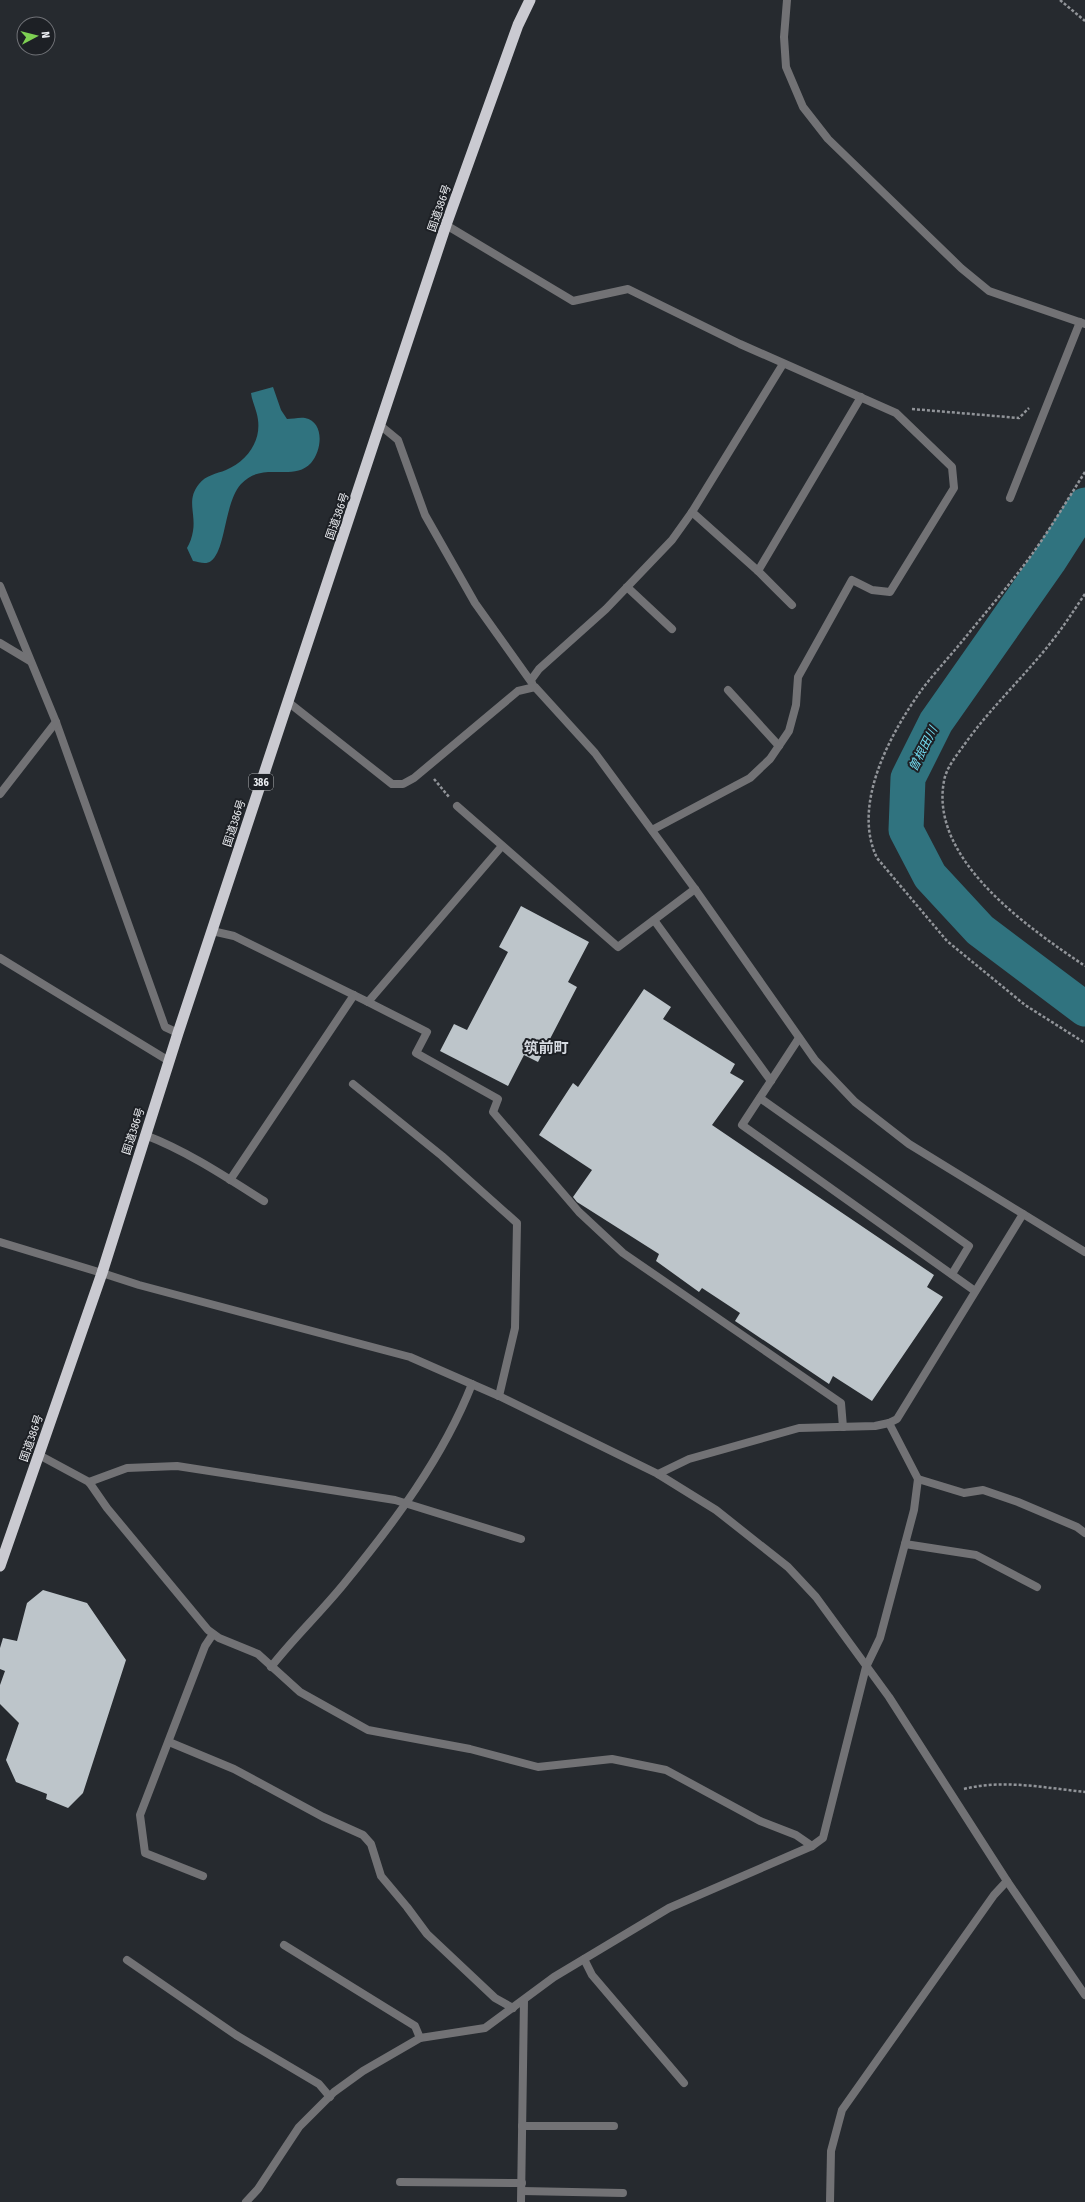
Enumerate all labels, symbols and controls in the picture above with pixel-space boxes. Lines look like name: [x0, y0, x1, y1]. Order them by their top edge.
north arrow: [16, 16, 56, 56]
text: N: [39, 31, 52, 39]
street label: 国道386号: [425, 183, 454, 233]
street label: 国道386号: [323, 491, 352, 541]
water label: 曽根田川: [906, 723, 941, 774]
road number: 386: [249, 774, 273, 790]
street label: 国道386号: [221, 798, 248, 848]
district label: 筑前町: [523, 1039, 569, 1057]
street label: 国道386号: [120, 1106, 147, 1156]
street label: 国道386号: [17, 1413, 46, 1463]

